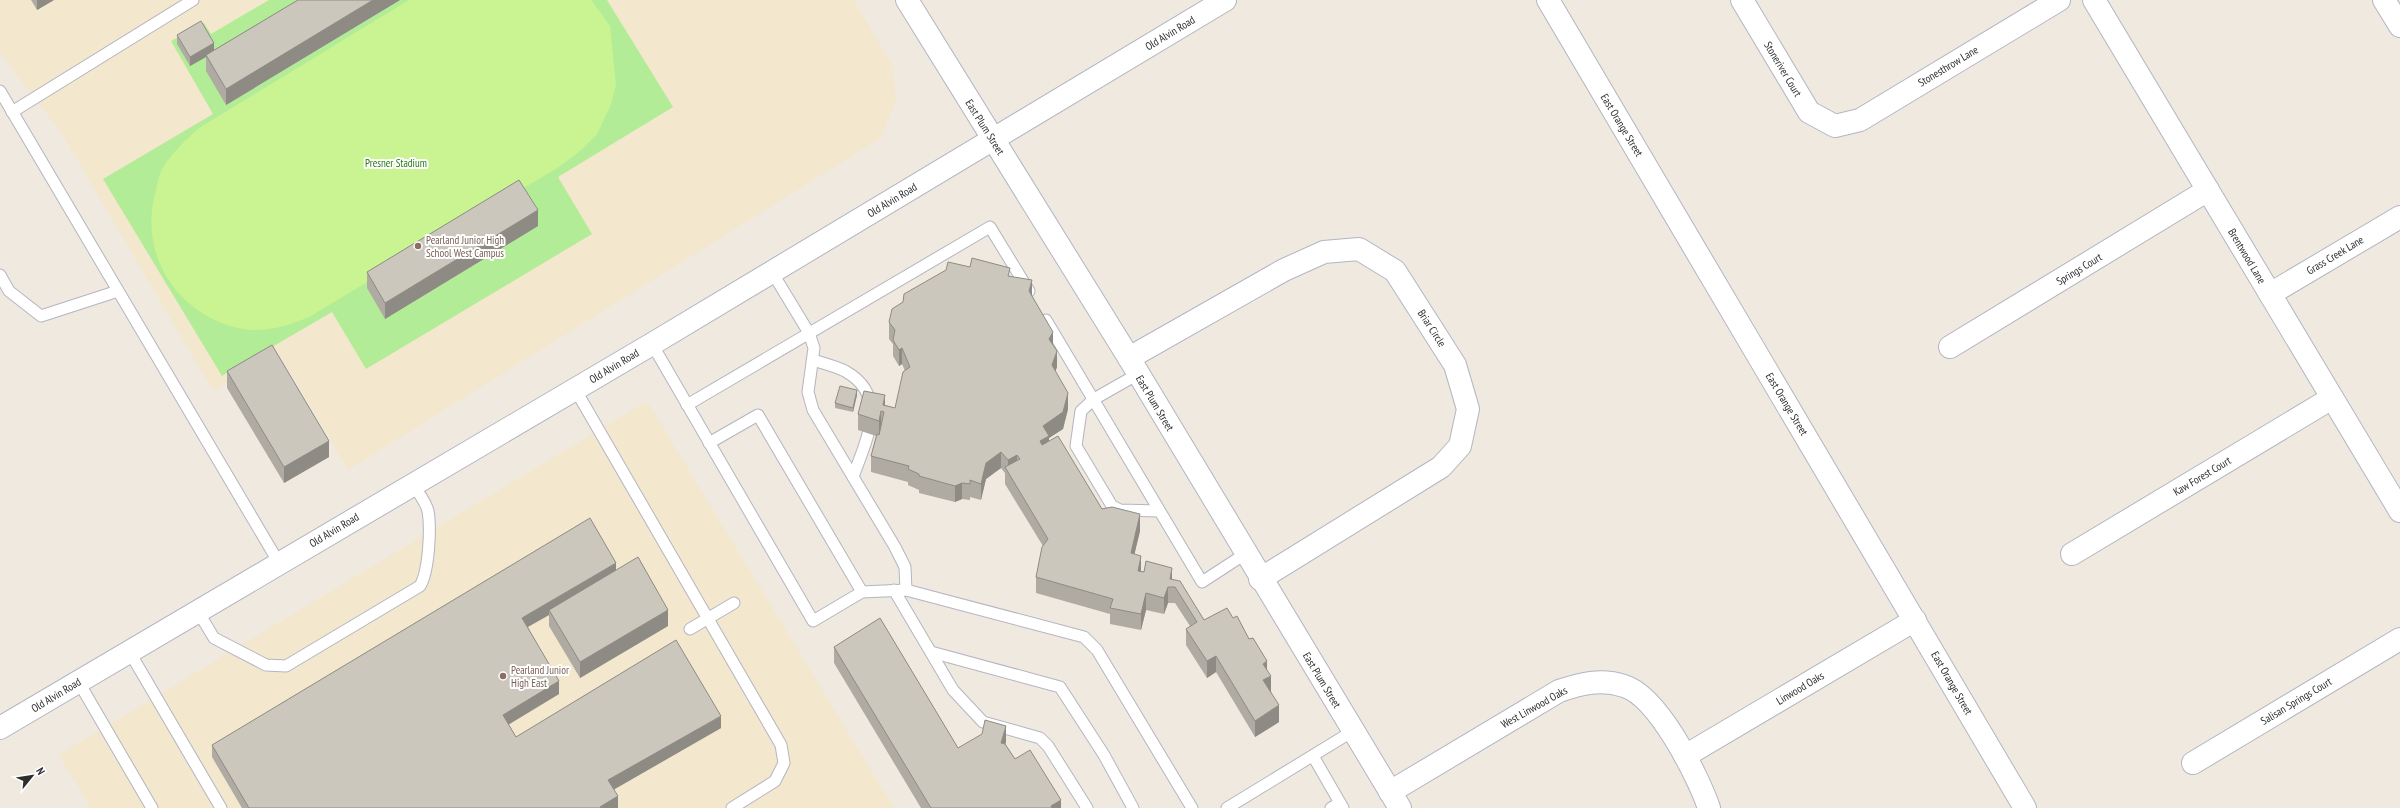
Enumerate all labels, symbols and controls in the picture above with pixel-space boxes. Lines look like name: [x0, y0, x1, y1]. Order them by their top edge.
street label: Old Alvin Road: [1143, 13, 1198, 53]
street label: Stoneriver Court: [1761, 39, 1805, 99]
street label: Stonesthrow Lane: [1915, 42, 1981, 89]
street label: East Orange Street: [1598, 91, 1646, 159]
street label: East Plum Street: [962, 97, 1008, 157]
park label: Presner Stadium: [365, 156, 427, 170]
street label: Old Alvin Road: [865, 180, 920, 220]
street label: Brentwood Lane: [2225, 226, 2269, 286]
street label: Grass Creek Lane: [2304, 232, 2366, 277]
place label: Pearland Junior High School West Campus: [426, 233, 504, 260]
marker: Pearland Junior High School West Campus: [413, 241, 423, 251]
street label: Springs Court: [2053, 250, 2105, 288]
street label: Briar Circle: [1415, 307, 1449, 350]
street label: Old Alvin Road: [587, 346, 642, 386]
street label: East Orange Street: [1763, 370, 1811, 438]
street label: East Plum Street: [1133, 372, 1177, 434]
street label: Kaw Forest Court: [2171, 453, 2233, 499]
street label: Old Alvin Road: [307, 510, 362, 550]
street label: East Plum Street: [1300, 649, 1344, 711]
street label: East Orange Street: [1928, 649, 1976, 717]
place label: Pearland Junior High East: [511, 663, 569, 690]
street label: Linwood Oaks: [1774, 668, 1827, 708]
marker: Pearland Junior High East: [498, 671, 508, 681]
street label: Salisan Springs Court: [2258, 674, 2334, 728]
street label: Old Alvin Road: [29, 675, 84, 715]
street label: West Linwood Oaks: [1498, 683, 1570, 731]
north arrow: [12, 756, 52, 796]
text: N: [33, 765, 48, 777]

